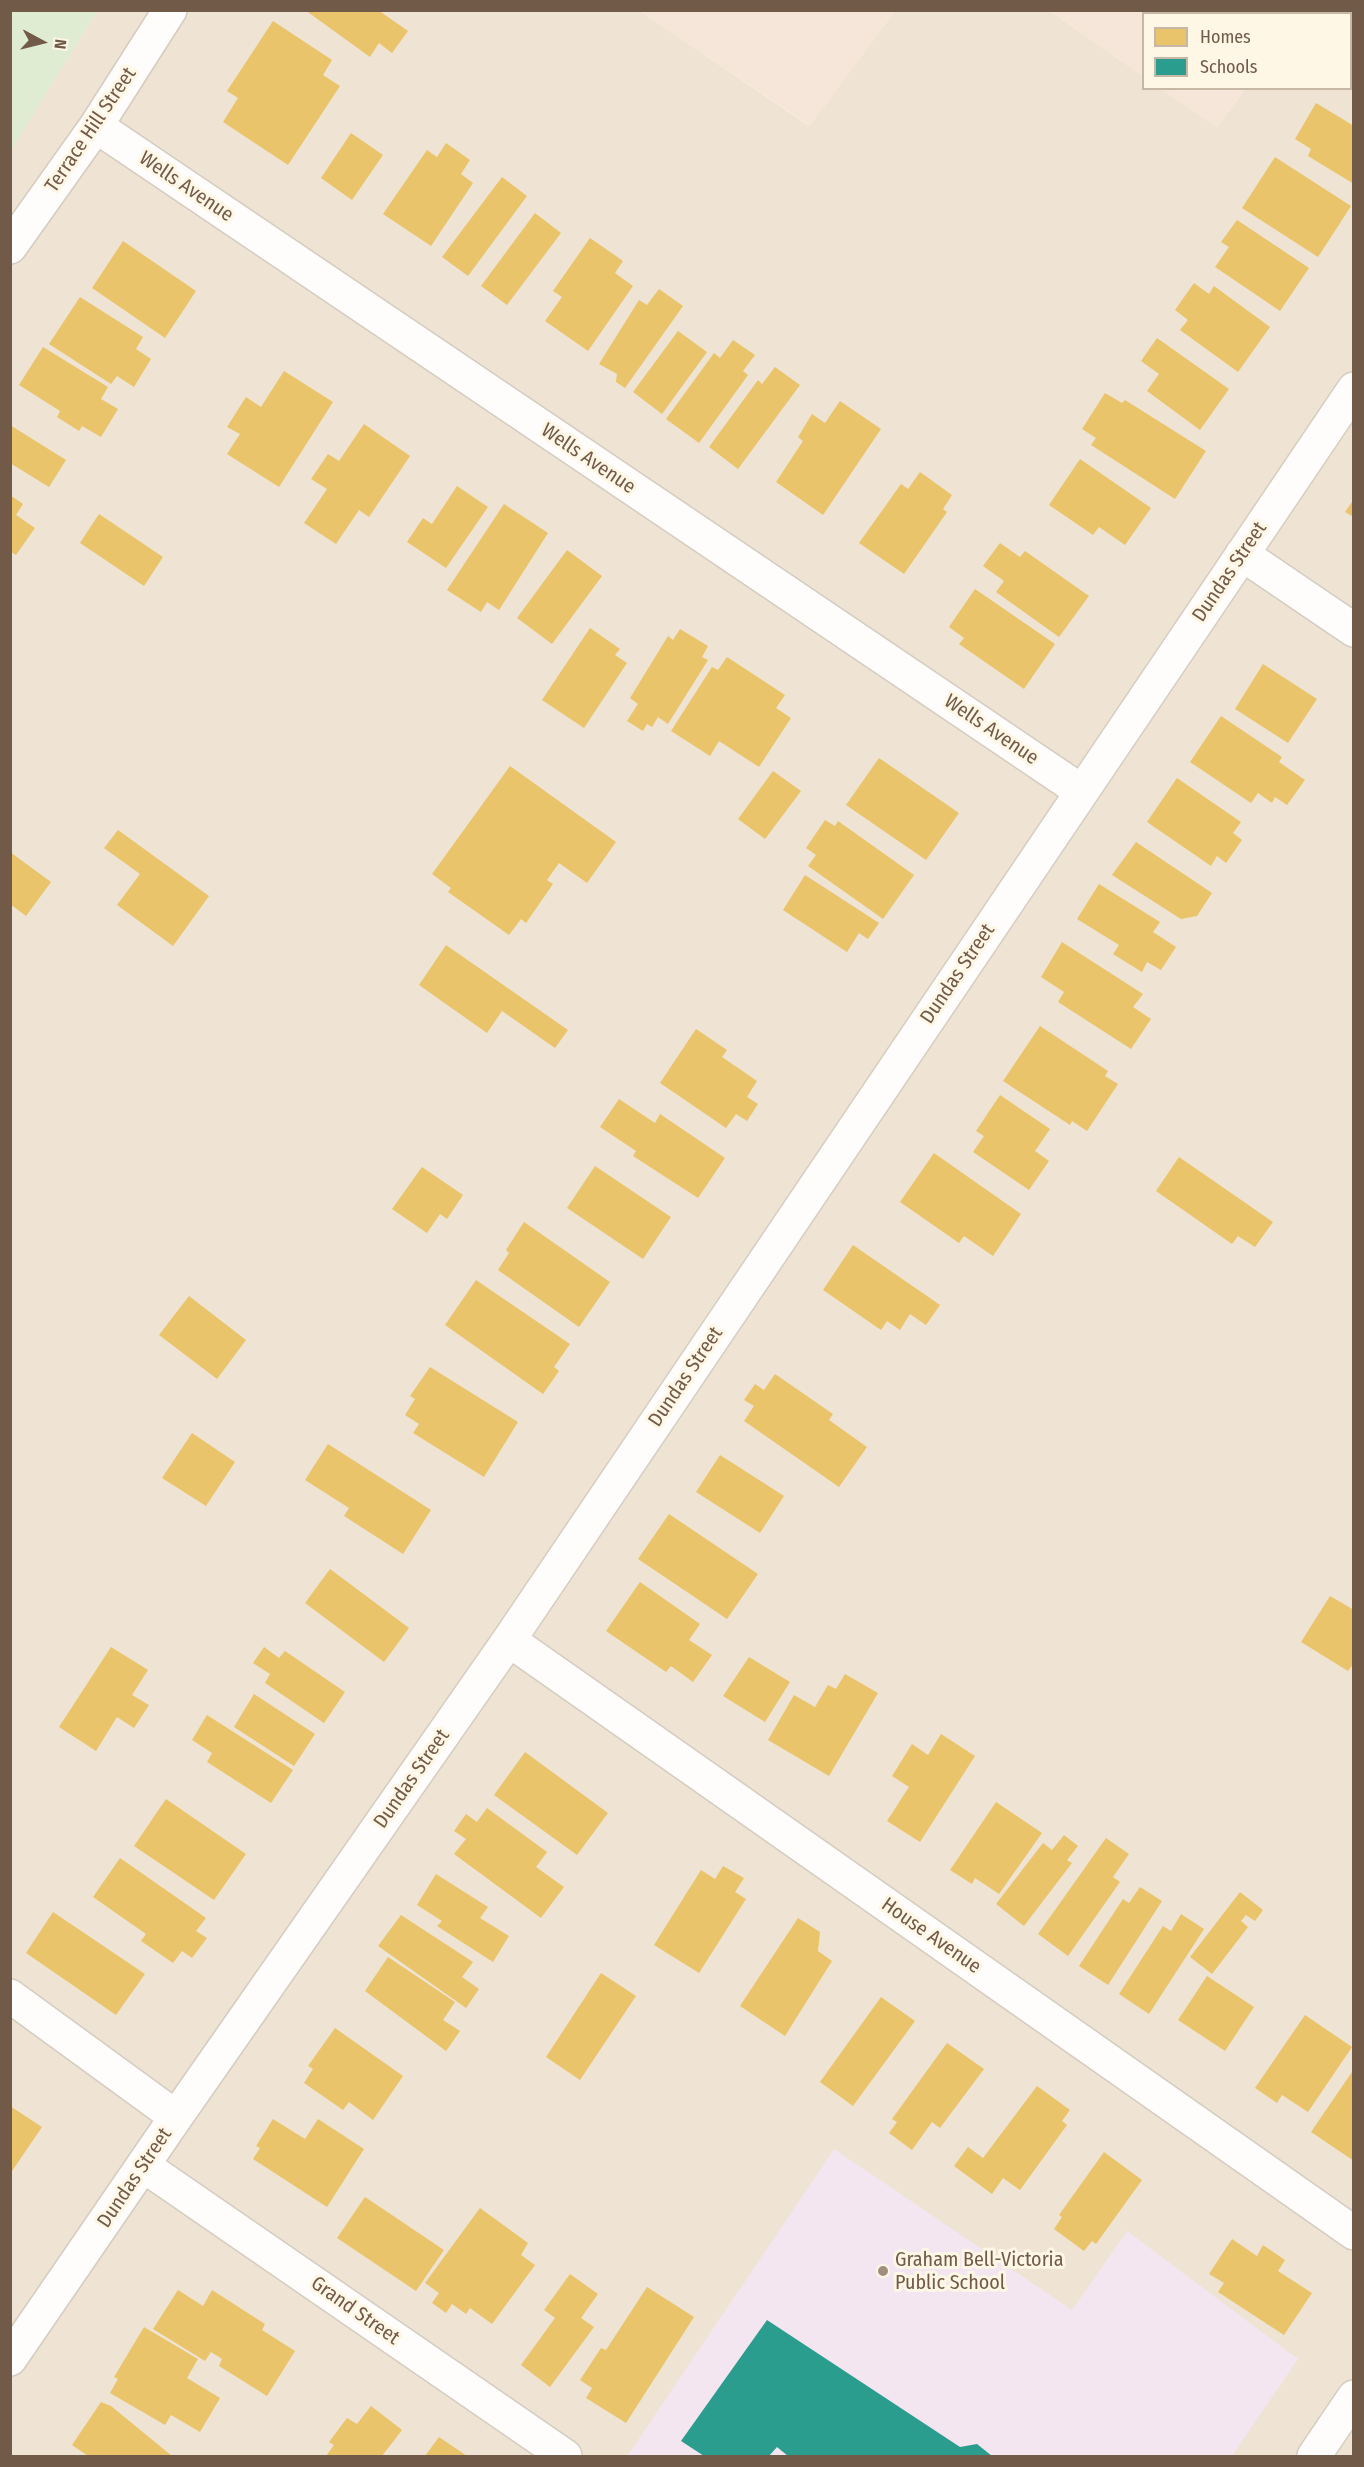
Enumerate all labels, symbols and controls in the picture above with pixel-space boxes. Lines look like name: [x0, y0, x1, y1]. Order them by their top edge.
north arrow: [12, 12, 72, 72]
legend: [1142, 12, 1352, 90]
text: Homes: [1200, 26, 1251, 48]
text: N: [50, 38, 70, 50]
text: Schools: [1200, 56, 1258, 78]
street label: Terrace Hill Street: [40, 63, 142, 197]
street label: Wells Avenue: [134, 147, 238, 227]
street label: Wells Avenue: [536, 419, 640, 499]
street label: Dundas Street: [1188, 517, 1272, 627]
street label: Wells Avenue: [939, 690, 1043, 770]
street label: Dundas Street: [916, 919, 1000, 1029]
street label: Dundas Street: [644, 1322, 728, 1432]
street label: Dundas Street: [369, 1725, 455, 1833]
street label: House Avenue: [876, 1893, 986, 1979]
street label: Dundas Street: [93, 2123, 177, 2233]
place label: Graham Bell-Victoria Public School: [895, 2248, 1063, 2295]
marker: Graham Bell-Victoria Public School: [876, 2264, 890, 2278]
street label: Grand Street: [306, 2272, 404, 2350]

